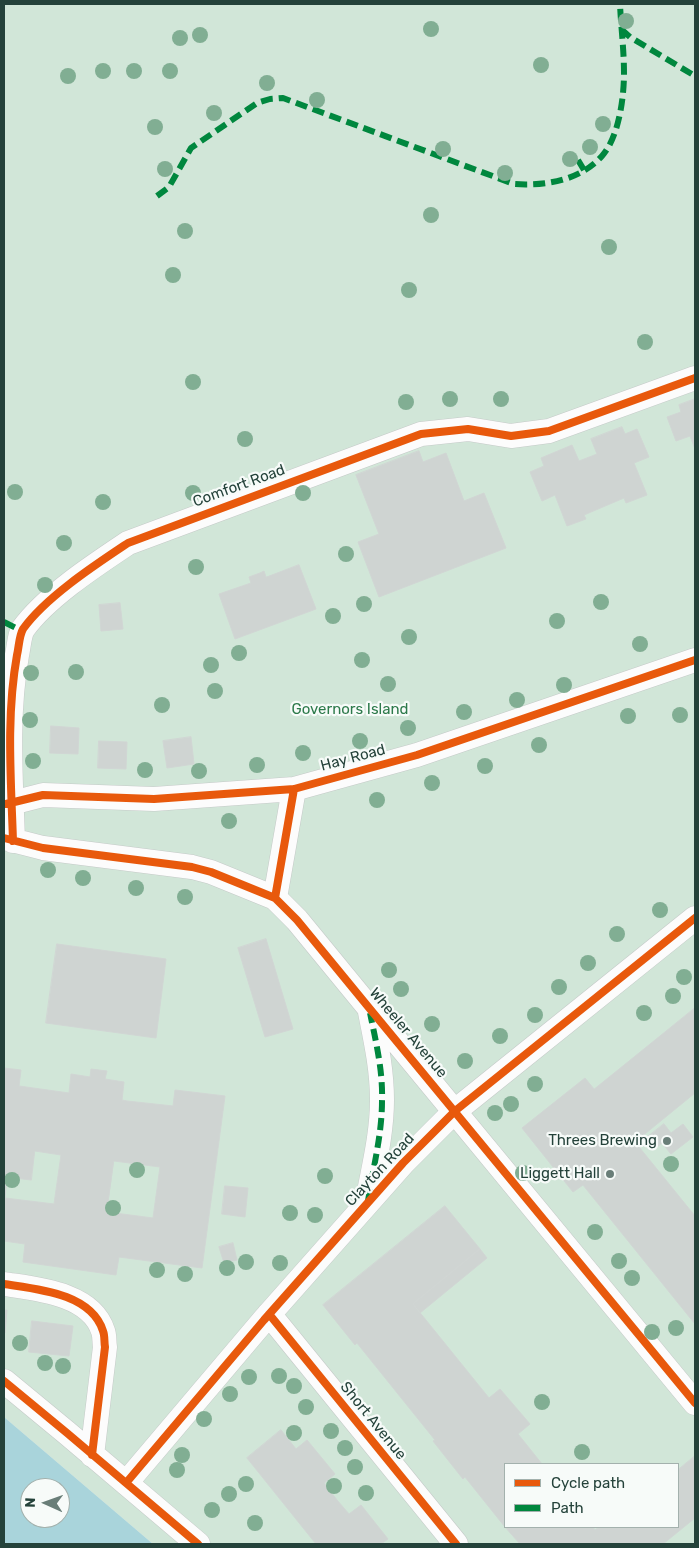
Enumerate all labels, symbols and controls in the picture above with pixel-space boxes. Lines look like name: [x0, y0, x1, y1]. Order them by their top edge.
street label: Comfort Road: [190, 461, 288, 511]
park label: Governors Island: [291, 701, 409, 719]
street label: Hay Road: [319, 741, 387, 775]
street label: Wheeler Avenue: [365, 984, 451, 1082]
street label: Clayton Road: [342, 1130, 418, 1210]
place label: Threes Brewing: [548, 1132, 657, 1150]
marker: Threes Brewing: [661, 1135, 673, 1147]
place label: Liggett Hall: [520, 1165, 600, 1183]
marker: Liggett Hall: [604, 1168, 616, 1180]
street label: Short Avenue: [336, 1378, 410, 1464]
legend: [504, 1463, 679, 1528]
text: Cycle path: [551, 1474, 625, 1492]
north arrow: [20, 1478, 70, 1528]
text: N: [22, 1497, 39, 1508]
text: Path: [551, 1499, 584, 1517]

